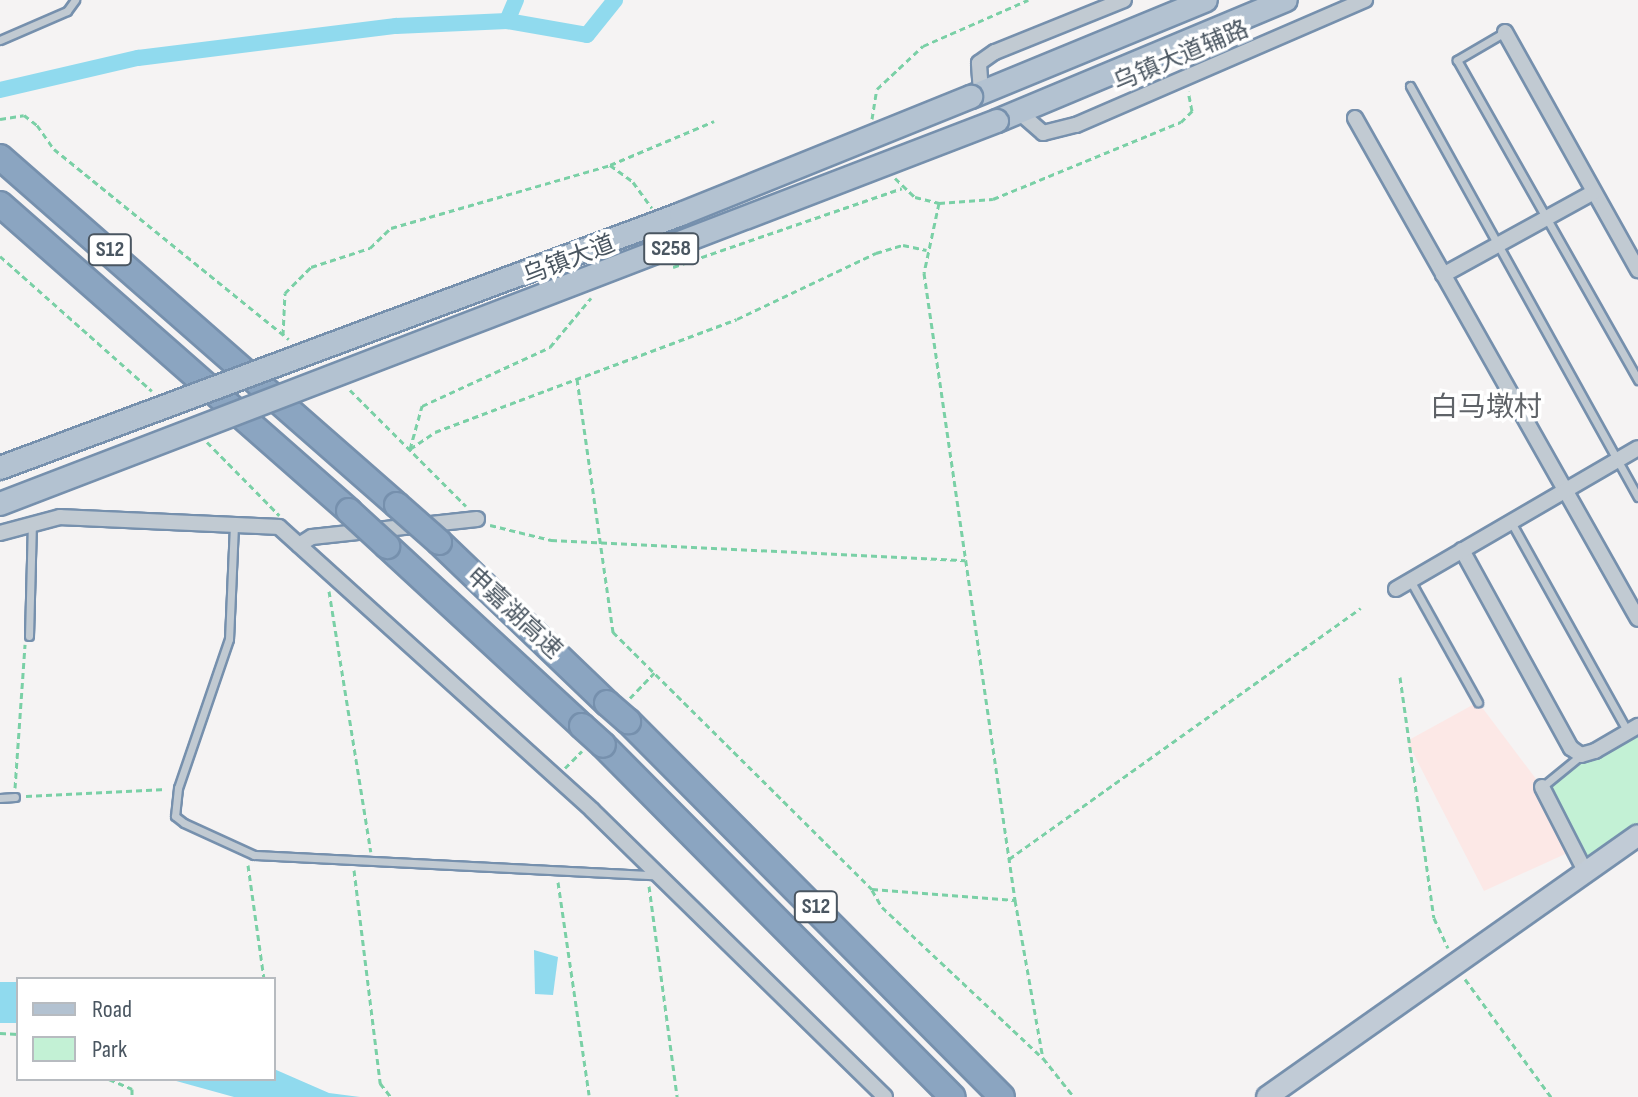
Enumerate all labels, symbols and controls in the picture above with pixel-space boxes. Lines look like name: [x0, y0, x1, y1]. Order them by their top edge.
street label: 乌镇大道辅路: [1109, 15, 1253, 97]
street label: 乌镇大道: [519, 229, 619, 291]
road number: S258: [643, 231, 699, 267]
road number: S12: [86, 232, 134, 268]
district label: 白马墩村: [1430, 391, 1542, 425]
street label: 申嘉湖高速: [460, 562, 568, 664]
road number: S12: [792, 889, 840, 925]
legend: [16, 977, 276, 1081]
text: Road: [92, 995, 132, 1024]
text: Park: [92, 1035, 127, 1064]

